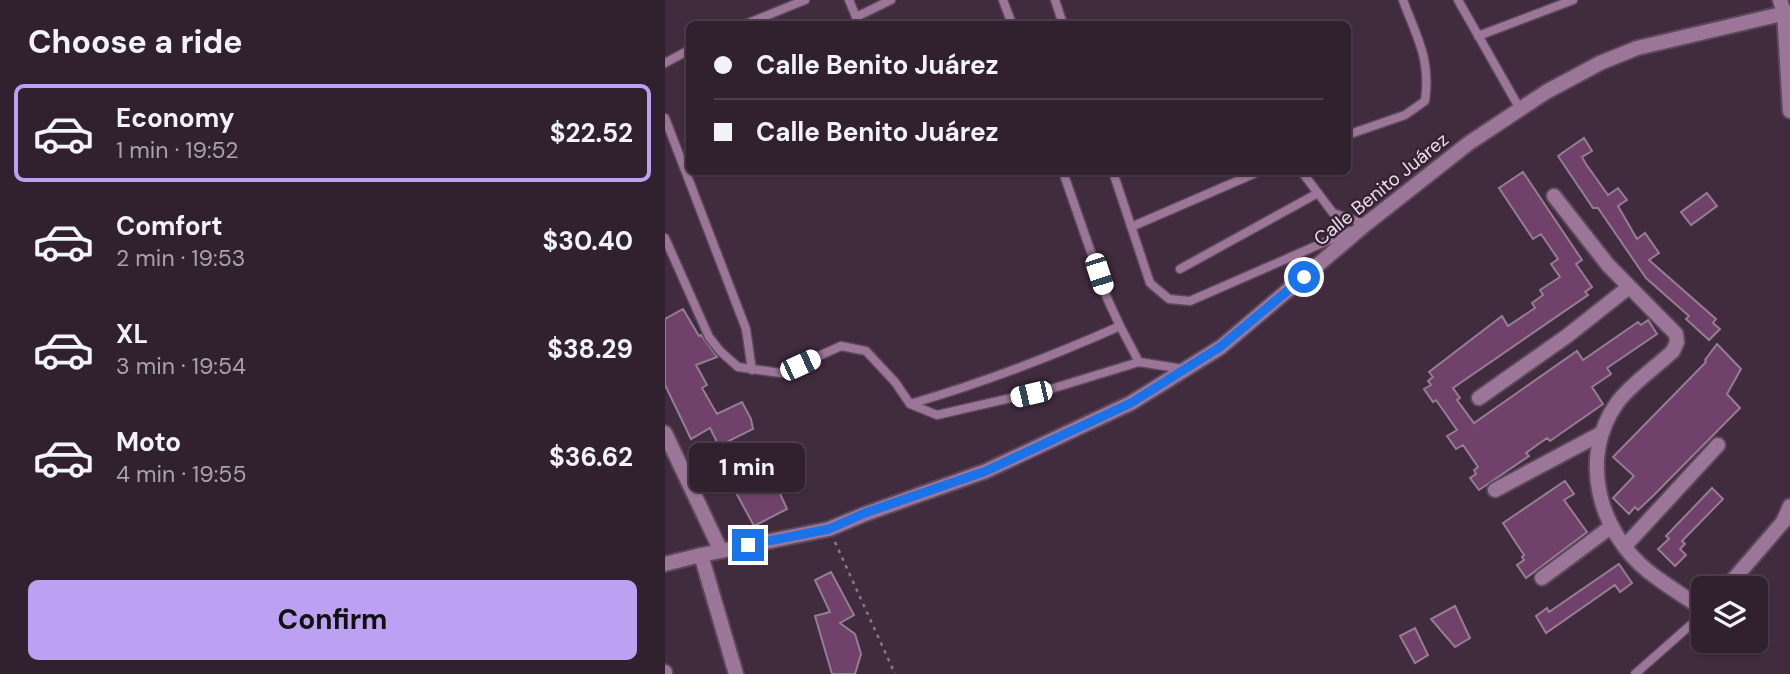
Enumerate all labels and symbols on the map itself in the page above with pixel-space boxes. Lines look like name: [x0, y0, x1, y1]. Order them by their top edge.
street label: Calle Benito Juárez: [1308, 127, 1454, 251]
car: [1083, 251, 1116, 297]
route start: [1288, 261, 1320, 293]
car: [777, 347, 824, 383]
car: [1009, 379, 1054, 409]
callout: 1 min: [690, 444, 806, 492]
route end: [732, 529, 764, 561]

